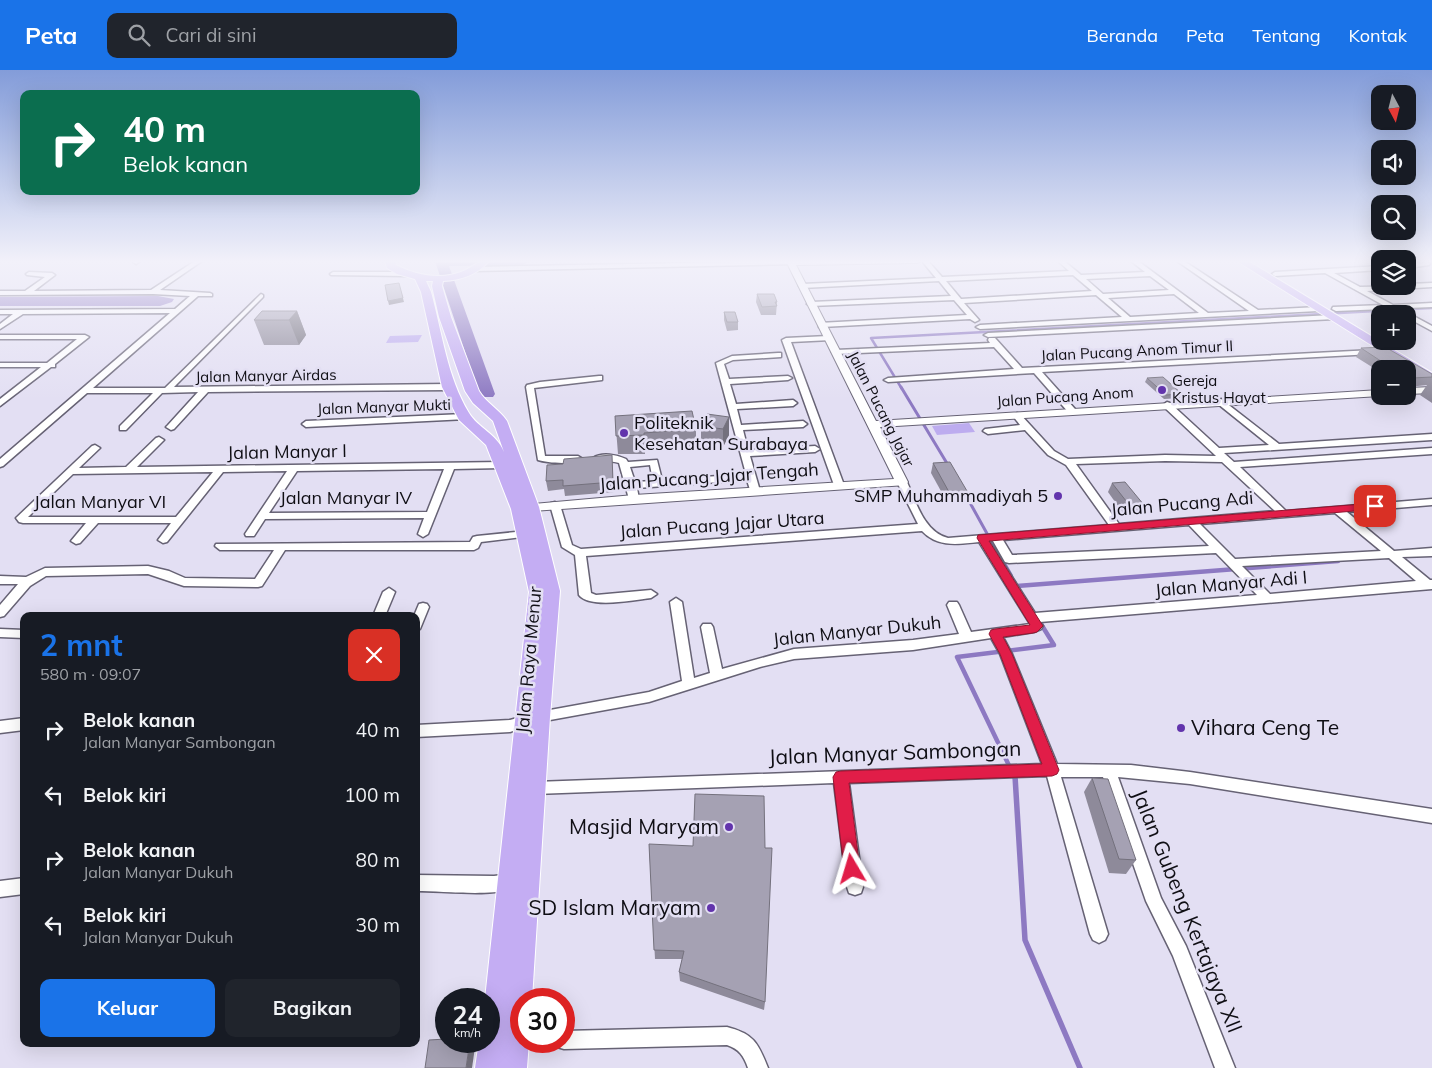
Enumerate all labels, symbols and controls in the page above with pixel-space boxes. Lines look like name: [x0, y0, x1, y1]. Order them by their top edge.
search box: [107, 13, 457, 58]
text: Peta: [25, 20, 77, 50]
icon: search: [125, 21, 153, 49]
text: Cari di sini: [165, 23, 256, 47]
text: Beranda: [1087, 24, 1158, 47]
text: Peta: [1186, 24, 1224, 47]
text: Tentang: [1252, 24, 1321, 47]
text: Kontak: [1349, 24, 1407, 47]
north arrow: [1371, 85, 1416, 130]
map controls: [1371, 85, 1416, 405]
text: 40 m: [123, 107, 206, 151]
icon: right: [40, 110, 105, 175]
button: sound: [1371, 140, 1416, 185]
text: Belok kanan: [123, 150, 248, 178]
button: search: [1371, 195, 1416, 240]
button: layers: [1371, 250, 1416, 295]
button: +: [1371, 305, 1416, 350]
street label: Jalan Pucang Anom Timur II: [1040, 336, 1234, 365]
street label: Jalan Pucang Jajar: [844, 348, 919, 470]
button: −: [1371, 360, 1416, 405]
street label: Jalan Manyar Airdas: [195, 365, 337, 386]
place label: Gereja Kristus Hayat: [1172, 371, 1266, 407]
street label: Jalan Pucang Anom: [996, 382, 1134, 411]
marker: Gereja Kristus Hayat: [1156, 384, 1168, 396]
street label: Jalan Manyar Mukti: [317, 395, 451, 418]
place label: Politeknik Kesehatan Surabaya: [634, 411, 808, 455]
marker: Politeknik Kesehatan Surabaya: [618, 427, 630, 439]
street label: Jalan Manyar I: [227, 439, 347, 464]
street label: Jalan Pucang Jajar Tengah: [599, 457, 819, 496]
place label: SMP Muhammadiyah 5: [854, 484, 1048, 507]
pin: [1354, 485, 1396, 527]
street label: Jalan Manyar IV: [280, 486, 413, 509]
street label: Jalan Pucang Adi: [1110, 486, 1254, 521]
street label: Jalan Manyar VI: [34, 490, 166, 513]
marker: SMP Muhammadiyah 5: [1052, 490, 1064, 502]
icon: arrive: [1361, 492, 1389, 520]
street label: Jalan Pucang Jajar Utara: [619, 506, 825, 543]
street label: Jalan Manyar Adi I: [1154, 565, 1308, 602]
street label: Jalan Raya Menur: [511, 585, 546, 735]
street label: Jalan Manyar Dukuh: [772, 610, 942, 651]
text: 2 mnt: [40, 626, 123, 664]
button: close: [348, 629, 400, 681]
text: 580 m · 09:07: [40, 664, 141, 684]
text: Belok kanan: [83, 708, 195, 732]
place label: Vihara Ceng Te: [1191, 714, 1339, 740]
icon: right: [40, 716, 68, 744]
text: 40 m: [356, 718, 400, 742]
marker: Vihara Ceng Te: [1175, 722, 1187, 734]
text: Jalan Manyar Sambongan: [83, 732, 276, 752]
street label: Jalan Manyar Sambongan: [768, 735, 1022, 769]
icon: left: [40, 781, 68, 809]
text: Belok kiri: [83, 783, 166, 807]
text: 100 m: [344, 783, 400, 807]
street label: Jalan Gubeng Kertajaya XII: [1127, 785, 1249, 1036]
place label: Masjid Maryam: [569, 813, 719, 839]
marker: Masjid Maryam: [723, 821, 735, 833]
text: Belok kanan: [83, 838, 195, 862]
position arrow: [825, 842, 877, 894]
icon: right: [40, 846, 68, 874]
text: 80 m: [356, 848, 400, 872]
text: Jalan Manyar Dukuh: [83, 862, 233, 882]
place label: SD Islam Maryam: [529, 894, 701, 920]
marker: SD Islam Maryam: [705, 902, 717, 914]
text: Belok kiri: [83, 903, 166, 927]
icon: left: [40, 911, 68, 939]
text: 30 m: [356, 913, 400, 937]
text: Jalan Manyar Dukuh: [83, 927, 233, 947]
button: Keluar: [40, 979, 215, 1037]
button: Bagikan: [225, 979, 400, 1037]
speed limit sign: 30: [510, 988, 575, 1053]
text: 24: [452, 999, 483, 1030]
text: km/h: [454, 1025, 481, 1040]

